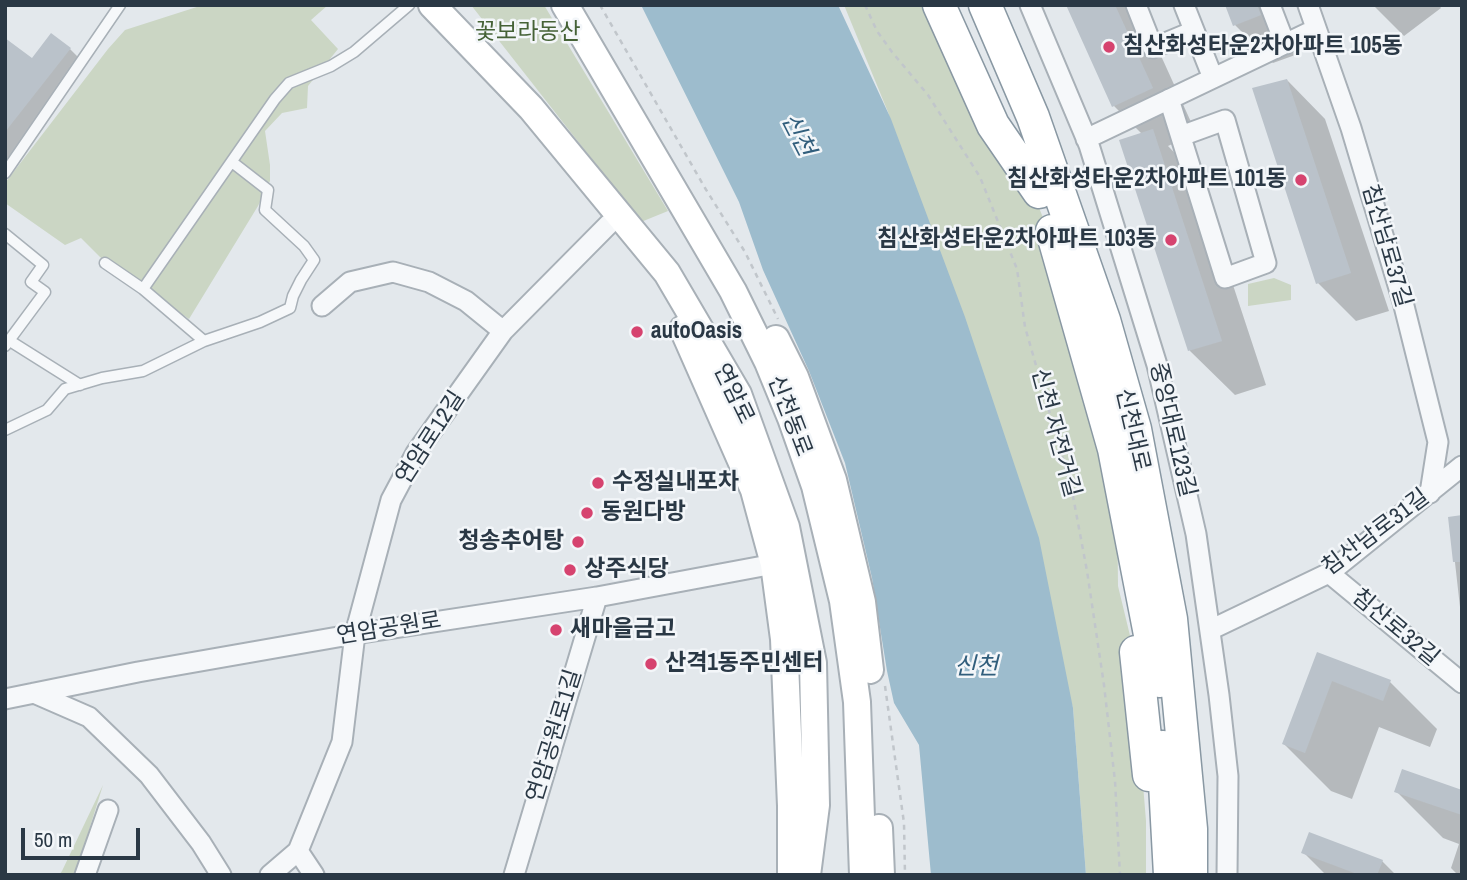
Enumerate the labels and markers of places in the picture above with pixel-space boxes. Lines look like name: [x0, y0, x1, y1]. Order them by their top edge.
place label: 침산화성타운2차아파트 105동: [1123, 33, 1403, 61]
marker: 침산화성타운2차아파트 105동: [1101, 39, 1117, 55]
place label: 침산화성타운2차아파트 101동: [1007, 166, 1287, 194]
marker: 침산화성타운2차아파트 101동: [1293, 172, 1309, 188]
place label: 침산화성타운2차아파트 103동: [877, 226, 1157, 254]
marker: 침산화성타운2차아파트 103동: [1163, 232, 1179, 248]
place label: autoOasis: [651, 318, 742, 346]
marker: autoOasis: [629, 324, 645, 340]
place label: 수정실내포차: [612, 469, 739, 497]
marker: 수정실내포차: [590, 475, 606, 491]
place label: 동원다방: [601, 499, 686, 527]
marker: 동원다방: [579, 505, 595, 521]
place label: 청송추어탕: [458, 528, 564, 556]
marker: 청송추어탕: [570, 534, 586, 550]
place label: 상주식당: [584, 556, 669, 584]
marker: 상주식당: [562, 562, 578, 578]
place label: 새마을금고: [570, 616, 676, 644]
marker: 새마을금고: [548, 622, 564, 638]
place label: 산격1동주민센터: [665, 650, 824, 678]
marker: 산격1동주민센터: [643, 656, 659, 672]

